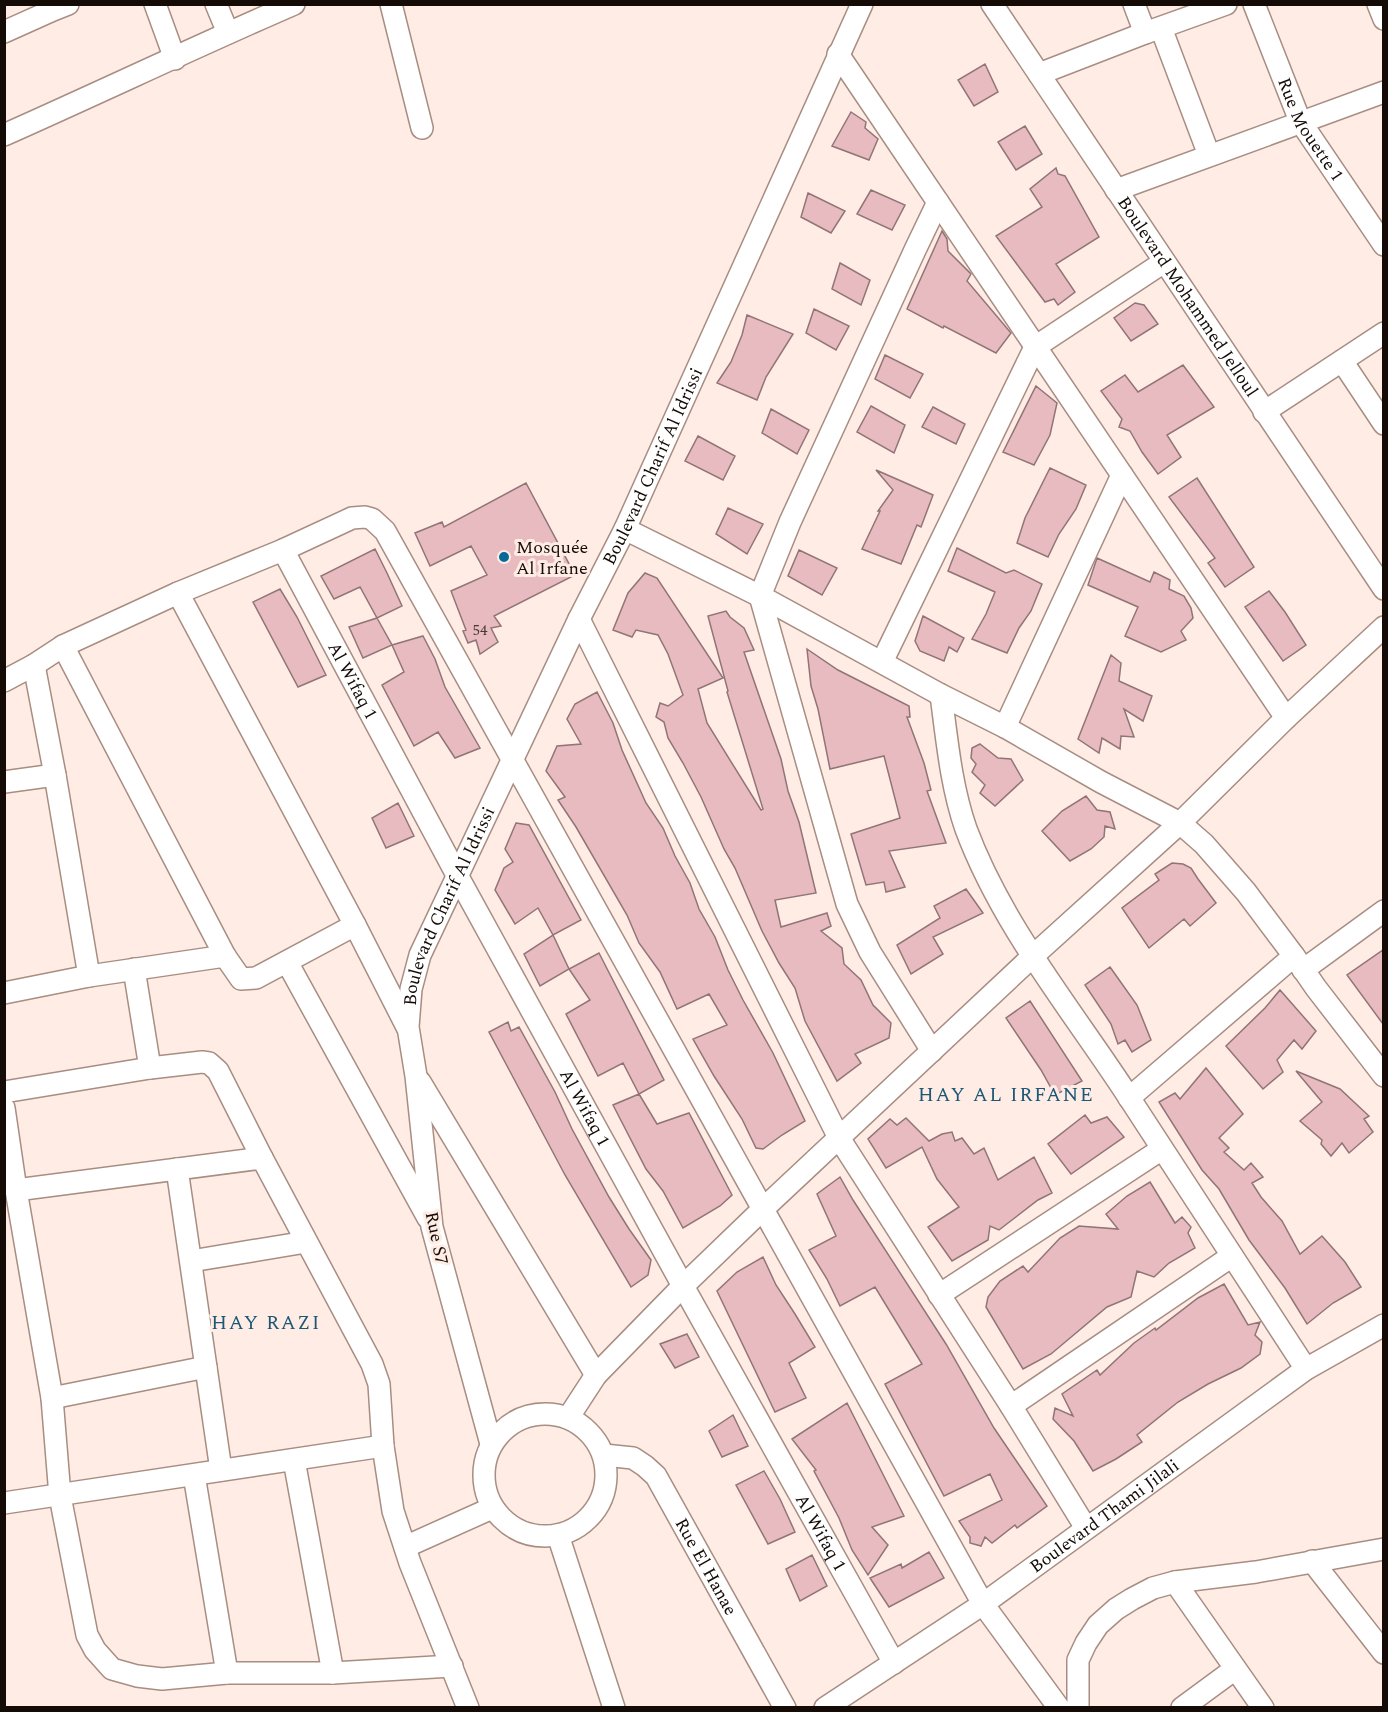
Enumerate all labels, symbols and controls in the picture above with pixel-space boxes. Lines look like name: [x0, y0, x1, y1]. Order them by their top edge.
street label: Rue Mouette 1: [1270, 74, 1350, 187]
street label: Boulevard Mohammed Jelloul: [1110, 191, 1265, 403]
street label: Boulevard Charif Al Idrissi: [596, 363, 710, 570]
place label: Mosquée Al Irfane: [516, 534, 588, 582]
marker: Mosquée Al Irfane: [497, 550, 511, 564]
house number: 54: [472, 619, 488, 642]
street label: Al Wifaq 1: [321, 637, 384, 724]
street label: Boulevard Charif Al Idrissi: [397, 802, 502, 1007]
street label: Al Wifaq 1: [552, 1064, 617, 1151]
district label: HAY AL IRFANE: [918, 1080, 1094, 1110]
street label: Rue S7: [418, 1209, 455, 1267]
district label: HAY RAZI: [211, 1308, 321, 1338]
street label: Boulevard Thami Jilali: [1024, 1453, 1185, 1580]
street label: Al Wifaq 1: [788, 1489, 853, 1576]
street label: Rue El Hanae: [668, 1513, 744, 1621]

